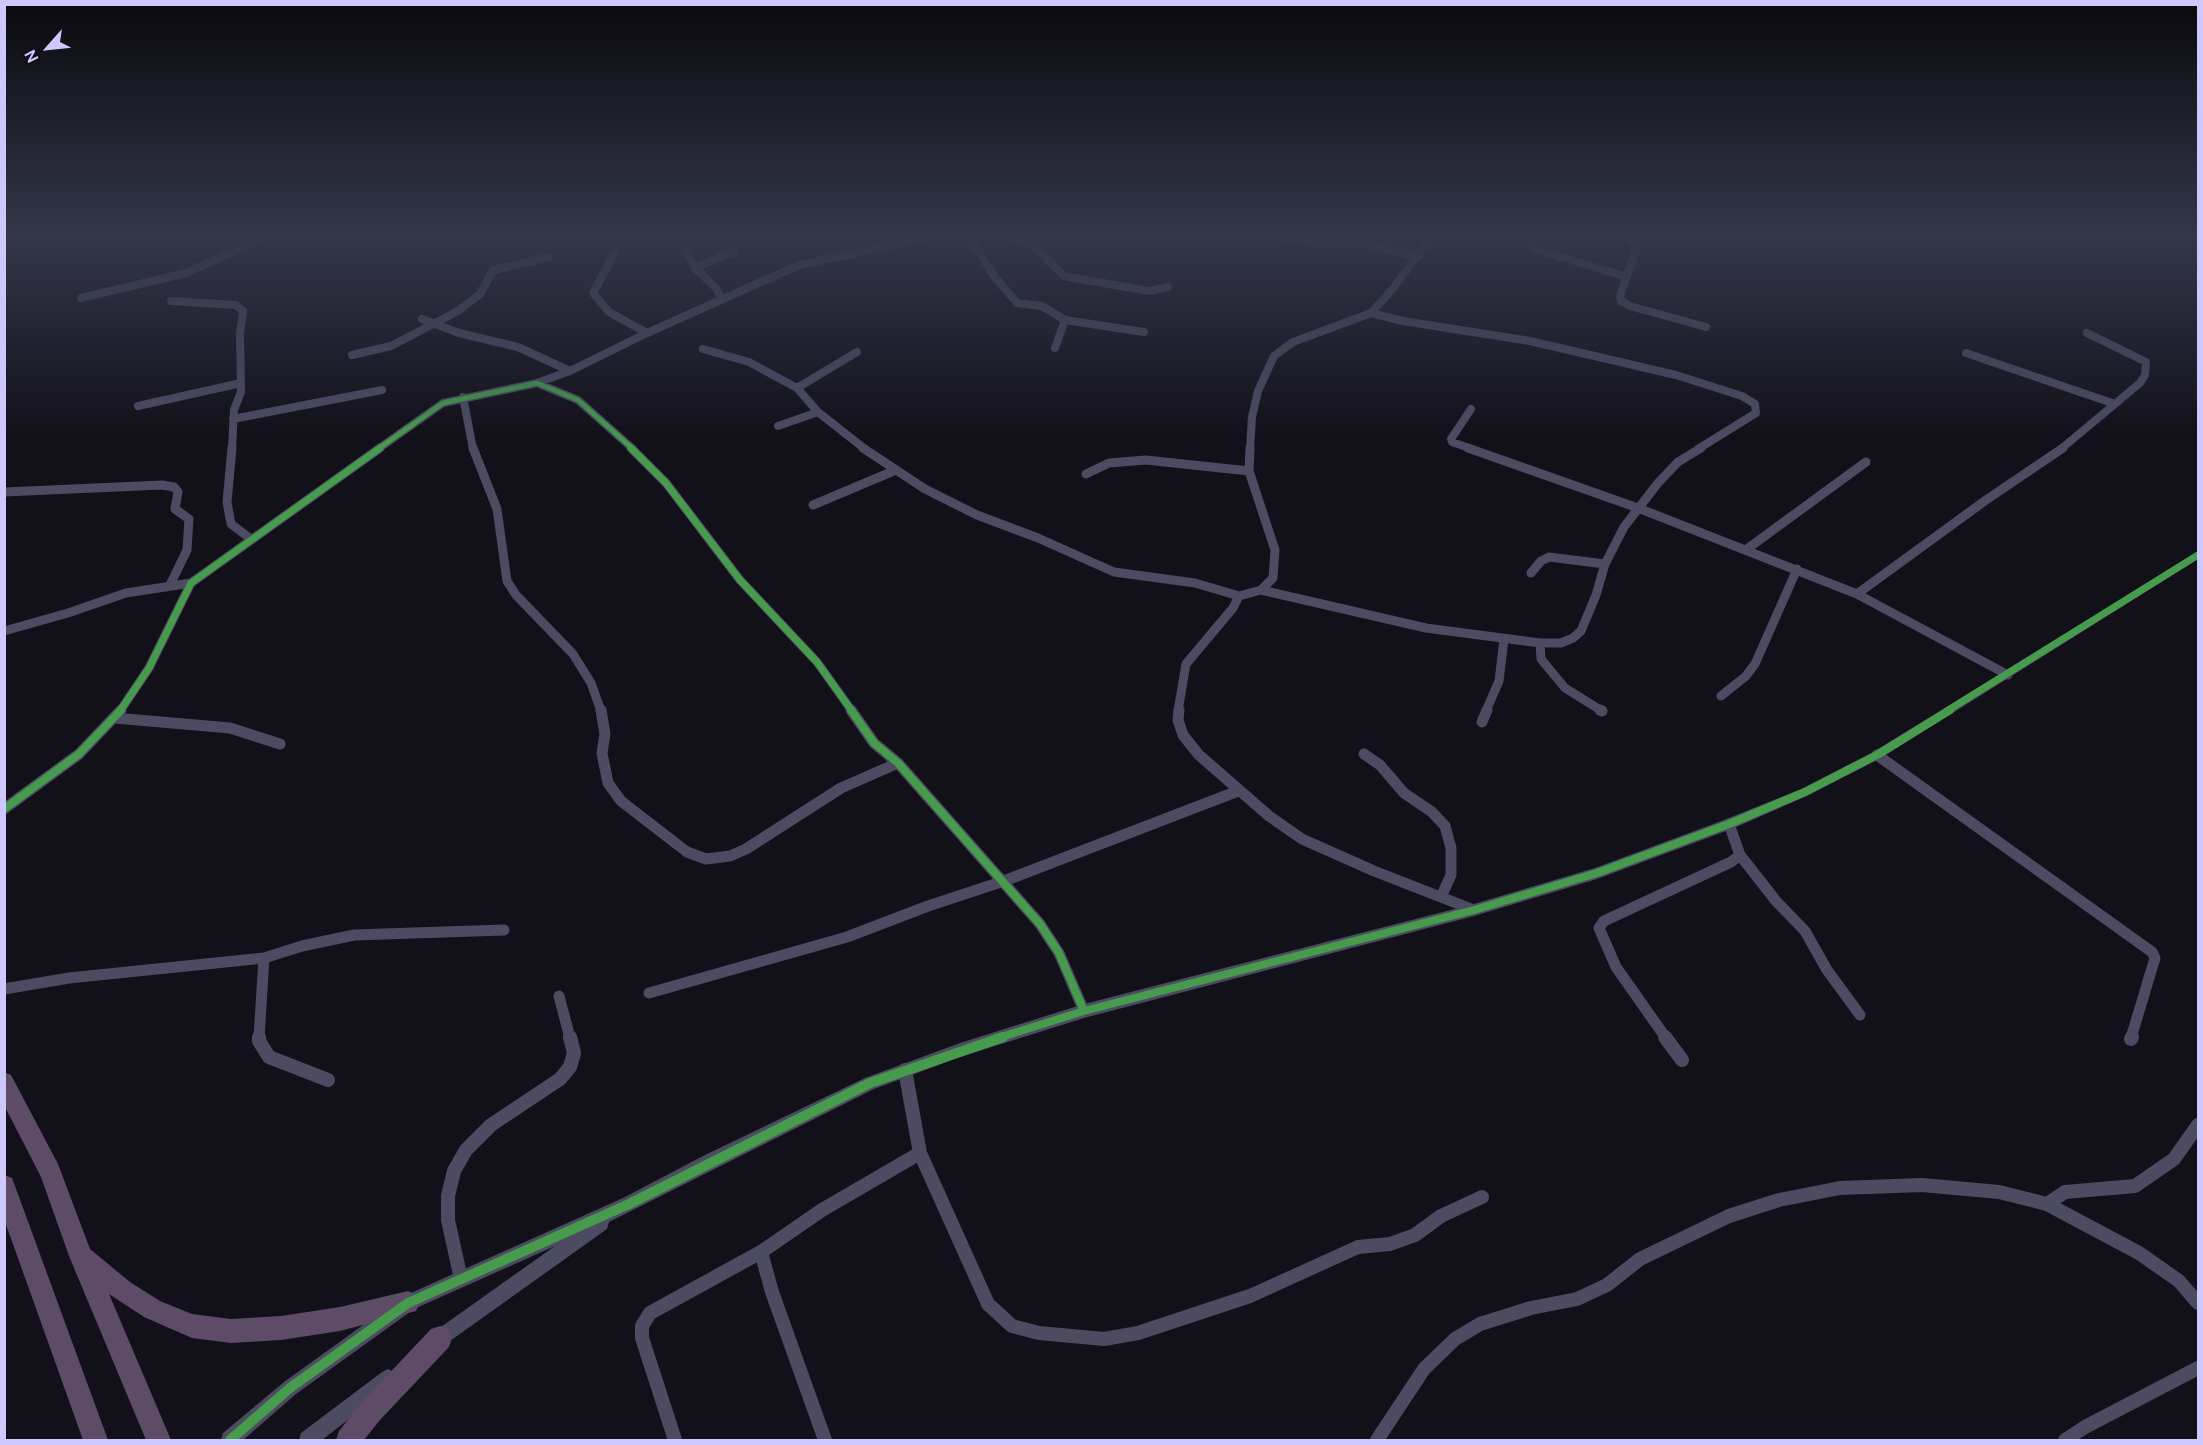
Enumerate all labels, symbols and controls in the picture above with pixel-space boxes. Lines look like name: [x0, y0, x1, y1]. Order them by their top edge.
north arrow: [18, 18, 78, 78]
text: N: [20, 46, 44, 66]

